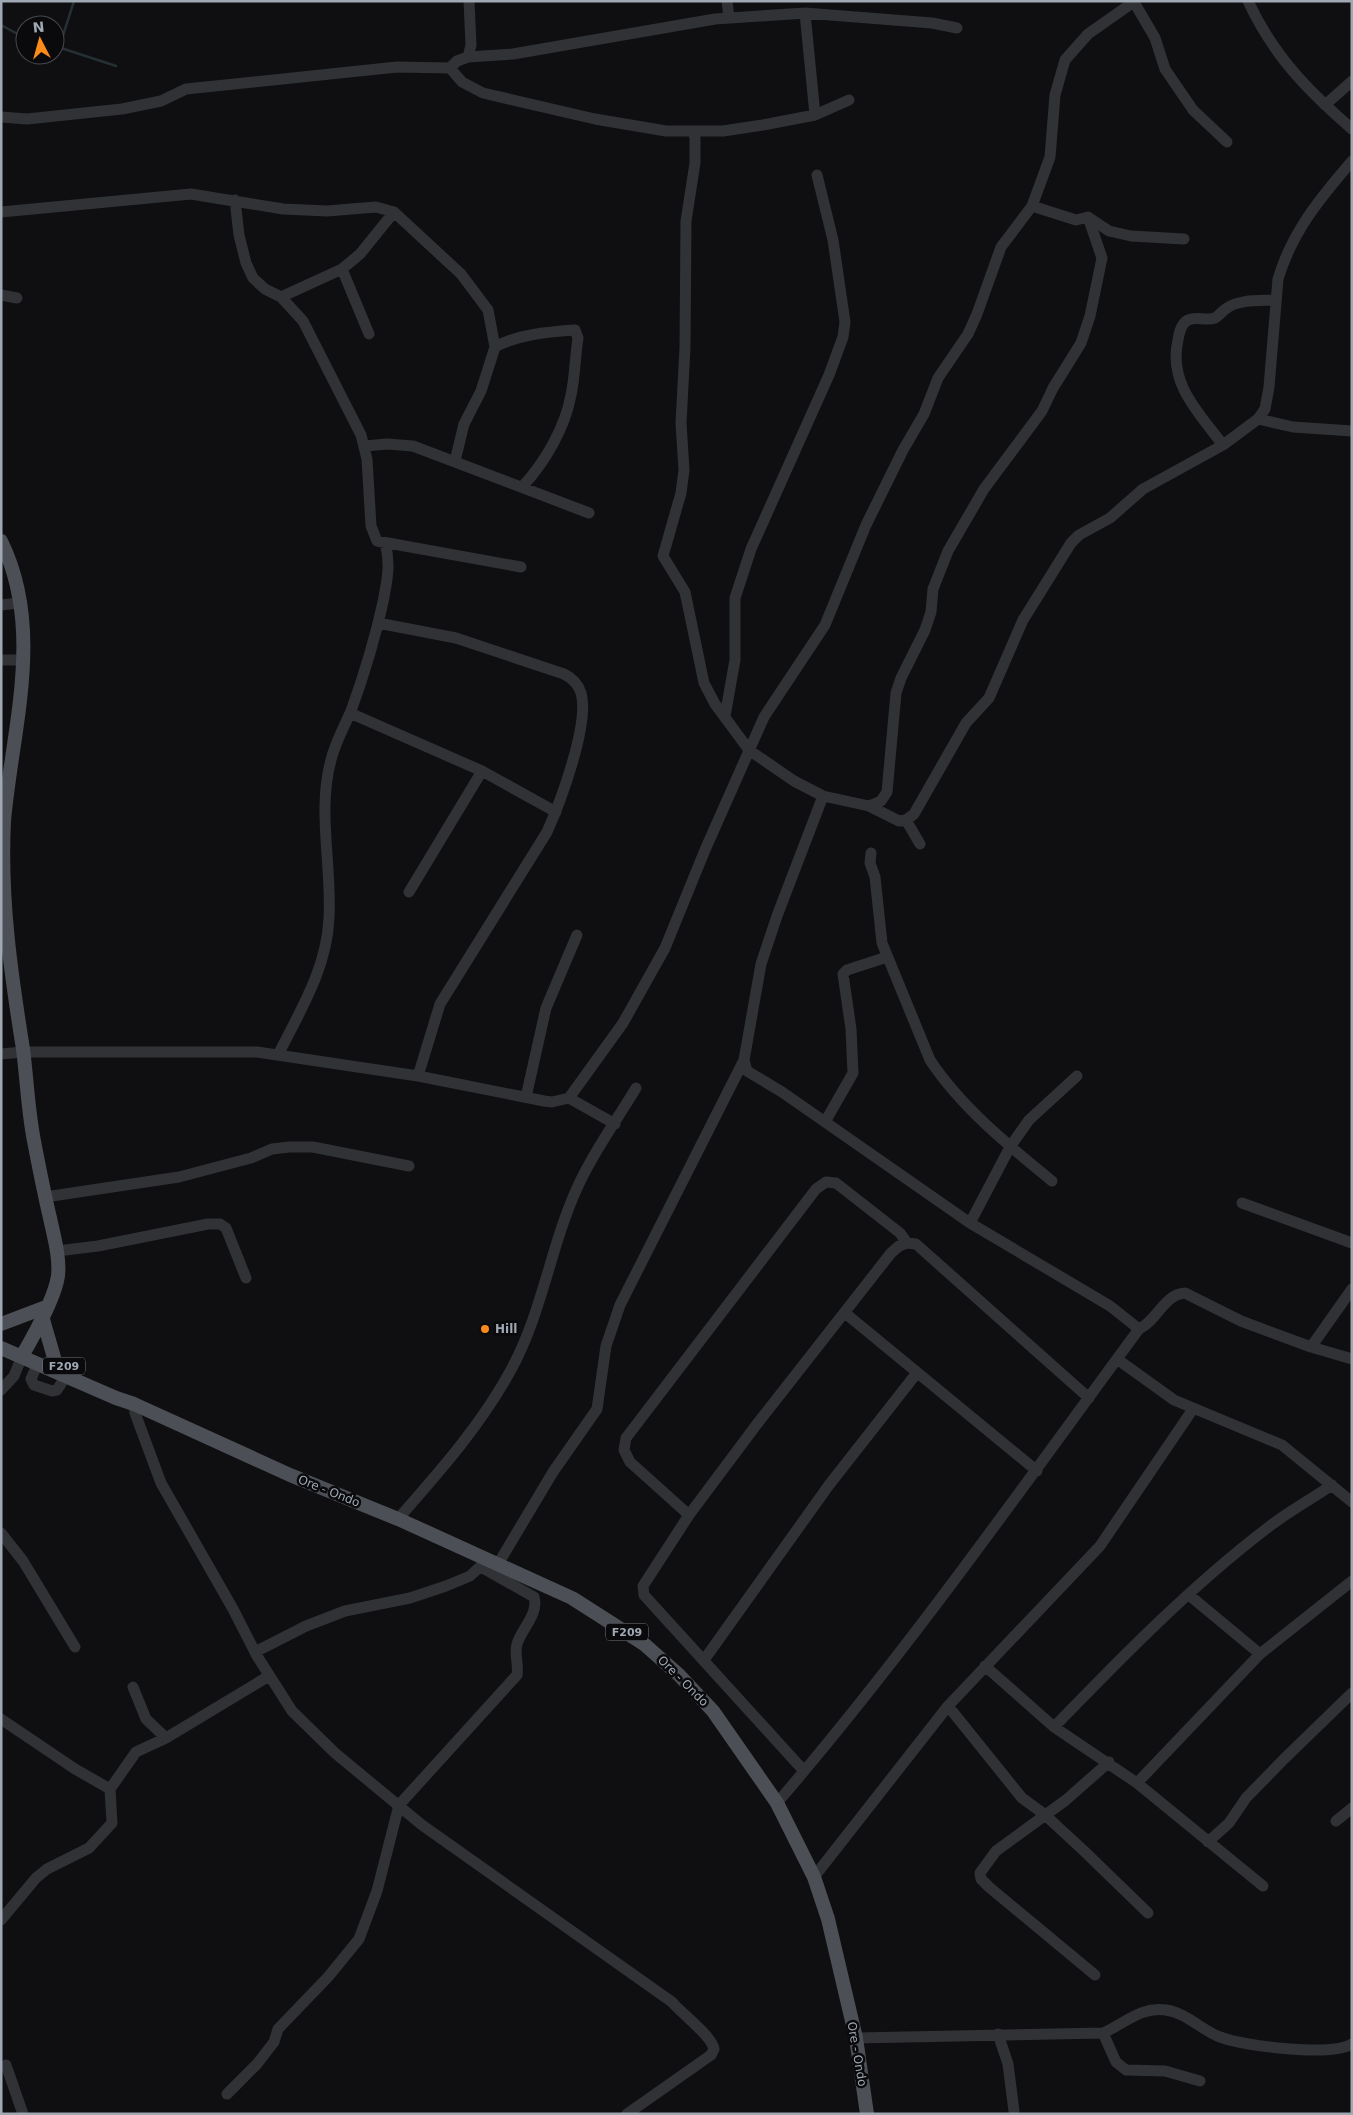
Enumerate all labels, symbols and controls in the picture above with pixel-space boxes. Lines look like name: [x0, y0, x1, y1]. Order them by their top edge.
north arrow: [15, 15, 65, 65]
text: N: [32, 19, 45, 36]
place label: Hill: [495, 1322, 517, 1336]
marker: Hill: [479, 1323, 491, 1335]
road number: F209: [43, 1358, 85, 1374]
street label: Ore - Ondo: [296, 1472, 362, 1510]
road number: F209: [606, 1624, 648, 1640]
street label: Ore - Ondo: [655, 1653, 711, 1709]
street label: Ore - Ondo: [844, 2021, 870, 2087]

